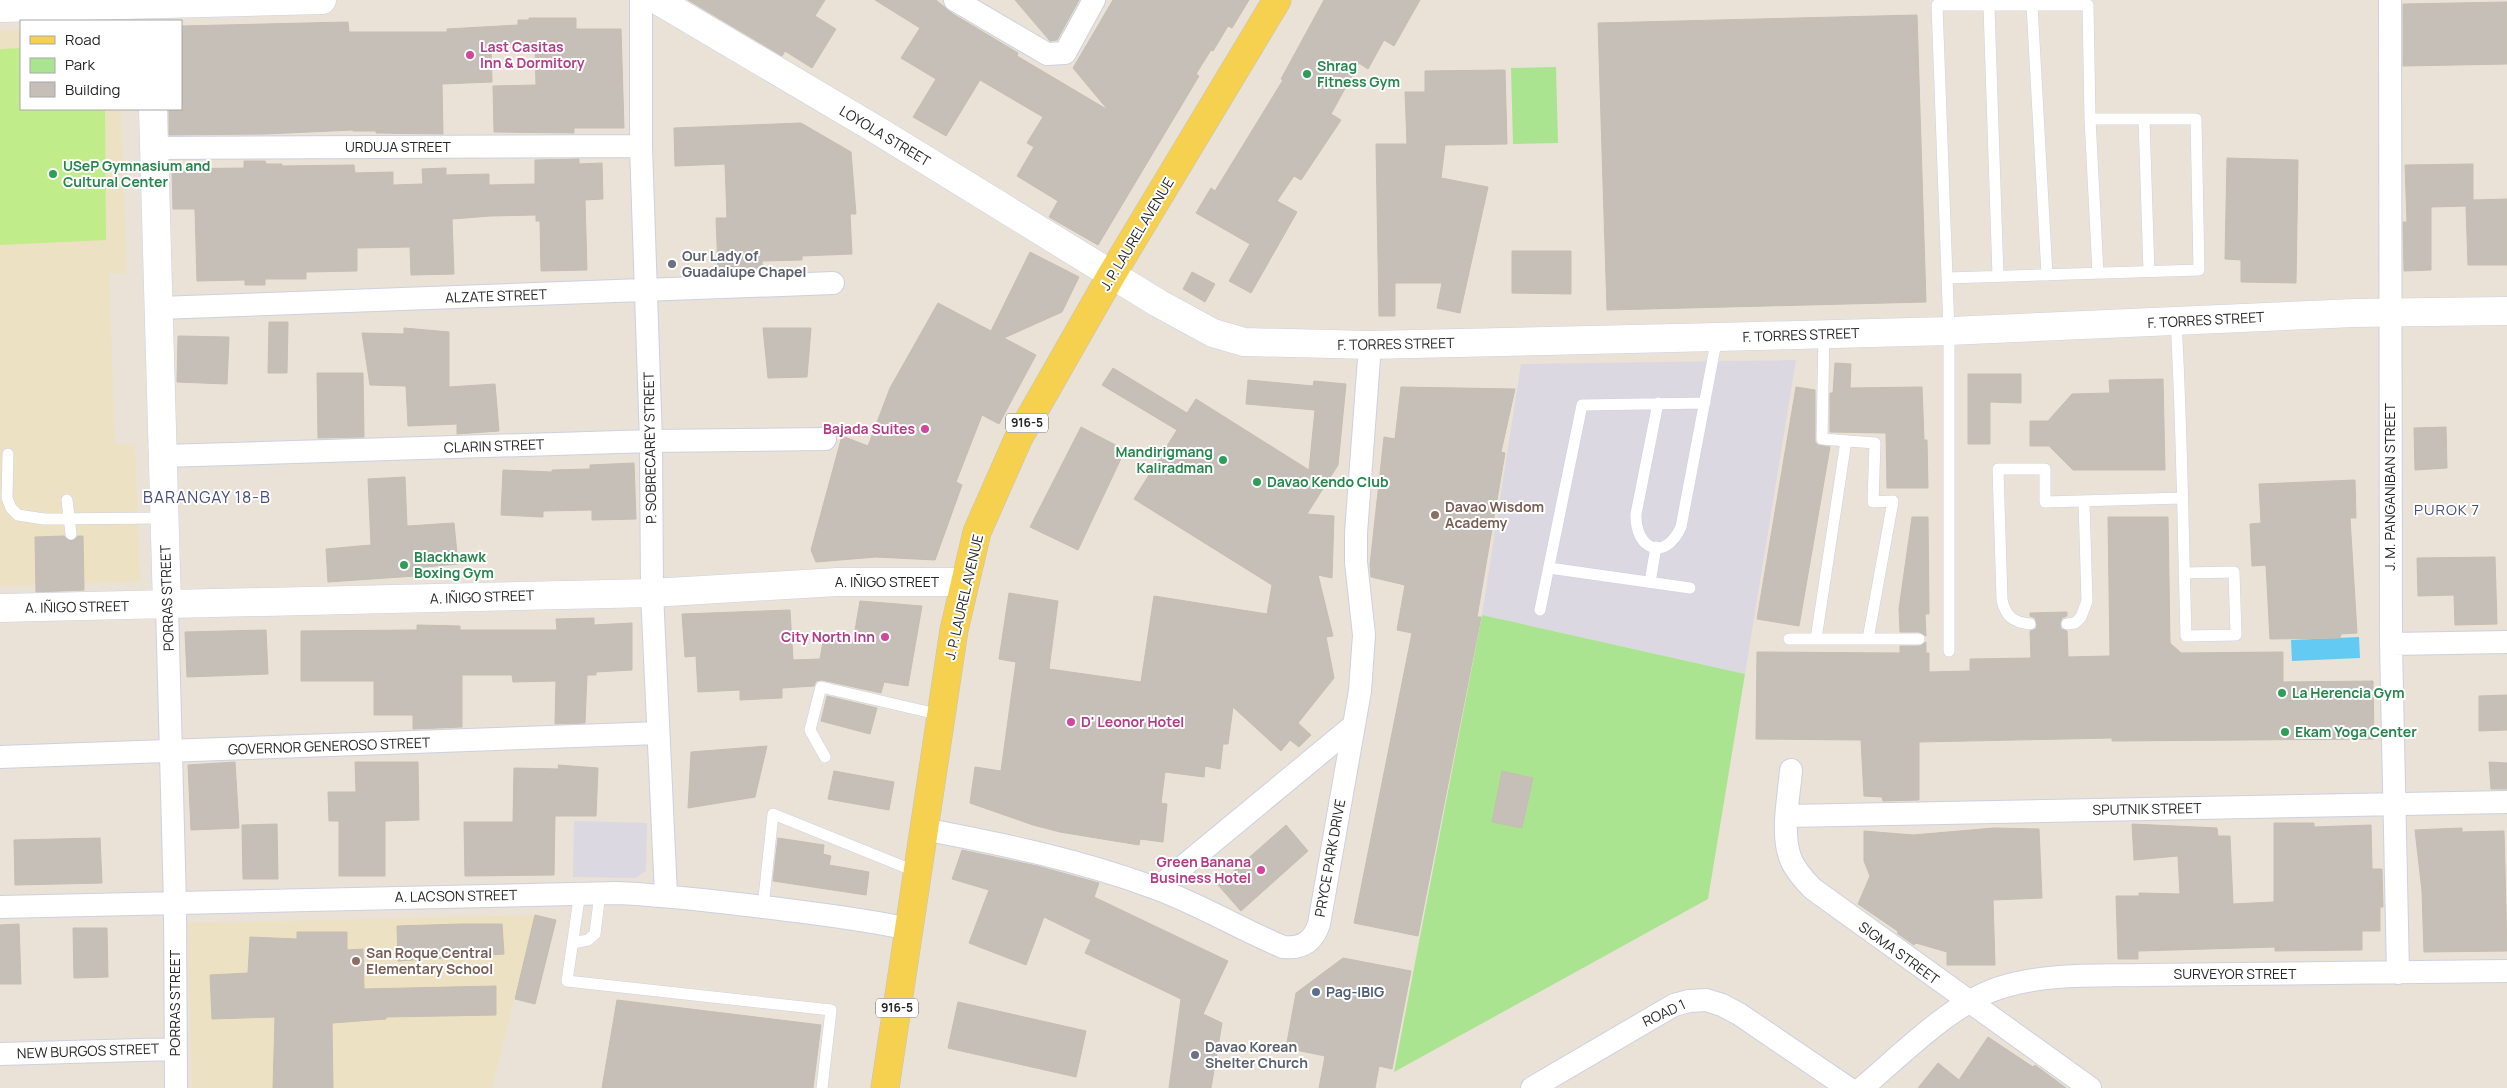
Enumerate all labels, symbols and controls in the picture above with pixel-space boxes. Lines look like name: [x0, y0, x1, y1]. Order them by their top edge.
legend: [20, 20, 182, 110]
text: Road: [65, 29, 101, 50]
place label: Last Casitas Inn & Dormitory: [480, 37, 585, 72]
marker: Last Casitas Inn & Dormitory: [464, 49, 476, 61]
text: Park: [65, 54, 95, 75]
place label: Shrag Fitness Gym: [1317, 56, 1400, 91]
marker: Shrag Fitness Gym: [1301, 68, 1313, 80]
text: Building: [65, 79, 120, 100]
street label: LOYOLA STREET: [836, 101, 935, 171]
street label: URDUJA STREET: [345, 137, 452, 156]
place label: USeP Gymnasium and Cultural Center: [63, 156, 211, 191]
marker: USeP Gymnasium and Cultural Center: [47, 168, 59, 180]
street label: J. P. LAUREL AVENUE: [1095, 174, 1178, 294]
place label: Our Lady of Guadalupe Chapel: [682, 246, 806, 281]
marker: Our Lady of Guadalupe Chapel: [666, 258, 678, 270]
street label: ALZATE STREET: [445, 284, 548, 307]
street label: F. TORRES STREET: [2147, 307, 2266, 332]
street label: F. TORRES STREET: [1742, 323, 1860, 346]
street label: F. TORRES STREET: [1337, 333, 1455, 354]
street label: P. SOBRECAREY STREET: [639, 371, 660, 524]
street label: J. M. PANGANIBAN STREET: [2380, 402, 2399, 571]
road number: 916-5: [1006, 413, 1048, 432]
place label: Bajada Suites: [823, 419, 915, 438]
marker: Bajada Suites: [919, 423, 931, 435]
street label: CLARIN STREET: [443, 434, 545, 457]
place label: Mandirigmang Kaliradman: [1116, 442, 1213, 477]
marker: Mandirigmang Kaliradman: [1217, 454, 1229, 466]
place label: Davao Kendo Club: [1267, 472, 1389, 491]
marker: Davao Kendo Club: [1251, 476, 1263, 488]
district label: BARANGAY 18-B: [143, 486, 271, 508]
place label: Davao Wisdom Academy: [1445, 497, 1544, 532]
district label: PUROK 7: [2414, 499, 2480, 520]
marker: Davao Wisdom Academy: [1429, 509, 1441, 521]
street label: J. P. LAUREL AVENUE: [940, 532, 987, 661]
street label: PORRAS STREET: [155, 544, 178, 652]
place label: Blackhawk Boxing Gym: [414, 547, 494, 582]
marker: Blackhawk Boxing Gym: [398, 559, 410, 571]
street label: A. IÑIGO STREET: [835, 572, 940, 591]
street label: A. IÑIGO STREET: [430, 585, 535, 608]
street label: A. IÑIGO STREET: [25, 596, 130, 617]
place label: City North Inn: [781, 627, 875, 646]
marker: City North Inn: [879, 631, 891, 643]
place label: La Herencia Gym: [2292, 683, 2404, 702]
marker: La Herencia Gym: [2276, 687, 2288, 699]
place label: D' Leonor Hotel: [1081, 712, 1184, 731]
marker: D' Leonor Hotel: [1065, 716, 1077, 728]
place label: Ekam Yoga Center: [2295, 722, 2417, 741]
marker: Ekam Yoga Center: [2279, 726, 2291, 738]
street label: GOVERNOR GENEROSO STREET: [228, 732, 431, 759]
street label: PRYCE PARK DRIVE: [1310, 797, 1349, 918]
street label: SPUTNIK STREET: [2092, 798, 2202, 819]
place label: Green Banana Business Hotel: [1150, 852, 1251, 887]
marker: Green Banana Business Hotel: [1255, 864, 1267, 876]
street label: A. LACSON STREET: [395, 885, 518, 906]
street label: SIGMA STREET: [1855, 917, 1944, 989]
place label: San Roque Central Elementary School: [366, 943, 493, 978]
street label: PORRAS STREET: [165, 949, 184, 1056]
marker: San Roque Central Elementary School: [350, 955, 362, 967]
street label: SURVEYOR STREET: [2174, 964, 2297, 983]
place label: Pag-IBIG: [1326, 982, 1384, 1001]
marker: Pag-IBIG: [1310, 986, 1322, 998]
street label: ROAD 1: [1639, 994, 1688, 1031]
road number: 916-5: [876, 998, 918, 1018]
place label: Davao Korean Shelter Church: [1205, 1037, 1308, 1072]
street label: NEW BURGOS STREET: [17, 1039, 160, 1062]
marker: Davao Korean Shelter Church: [1189, 1049, 1201, 1061]

